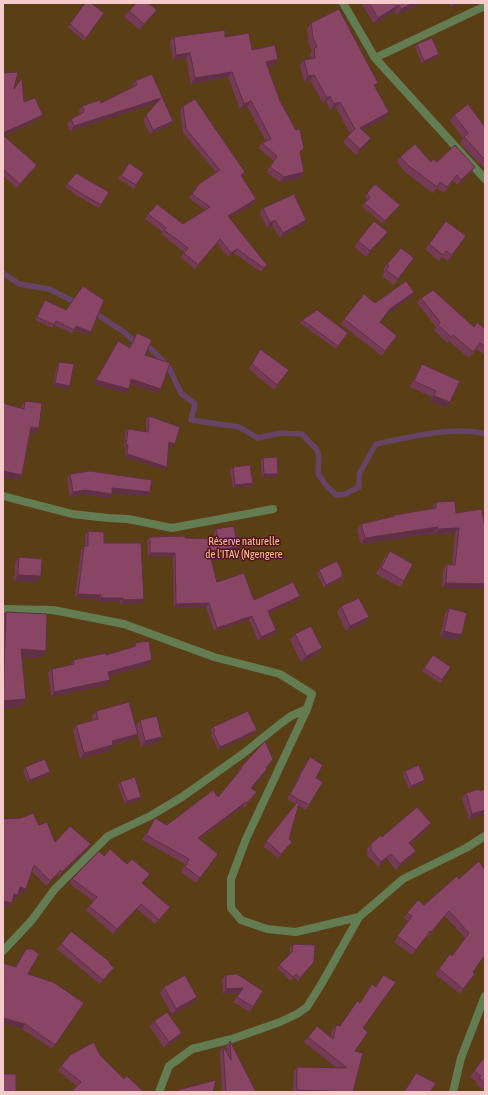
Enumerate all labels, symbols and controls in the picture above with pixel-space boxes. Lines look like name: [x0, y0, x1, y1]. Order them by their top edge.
park label: Réserve naturelle de l'ITAV (Ngengere: [205, 535, 283, 560]

